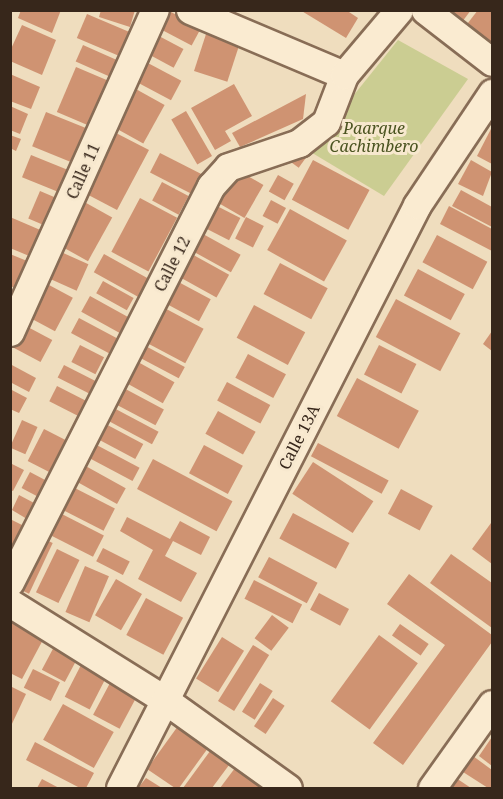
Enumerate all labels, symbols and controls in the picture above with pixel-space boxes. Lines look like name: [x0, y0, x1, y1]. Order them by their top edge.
park label: Paarque Cachimbero: [329, 118, 419, 156]
street label: Calle 11: [62, 140, 104, 202]
street label: Calle 12: [150, 233, 194, 295]
street label: Calle 13A: [274, 401, 324, 473]

